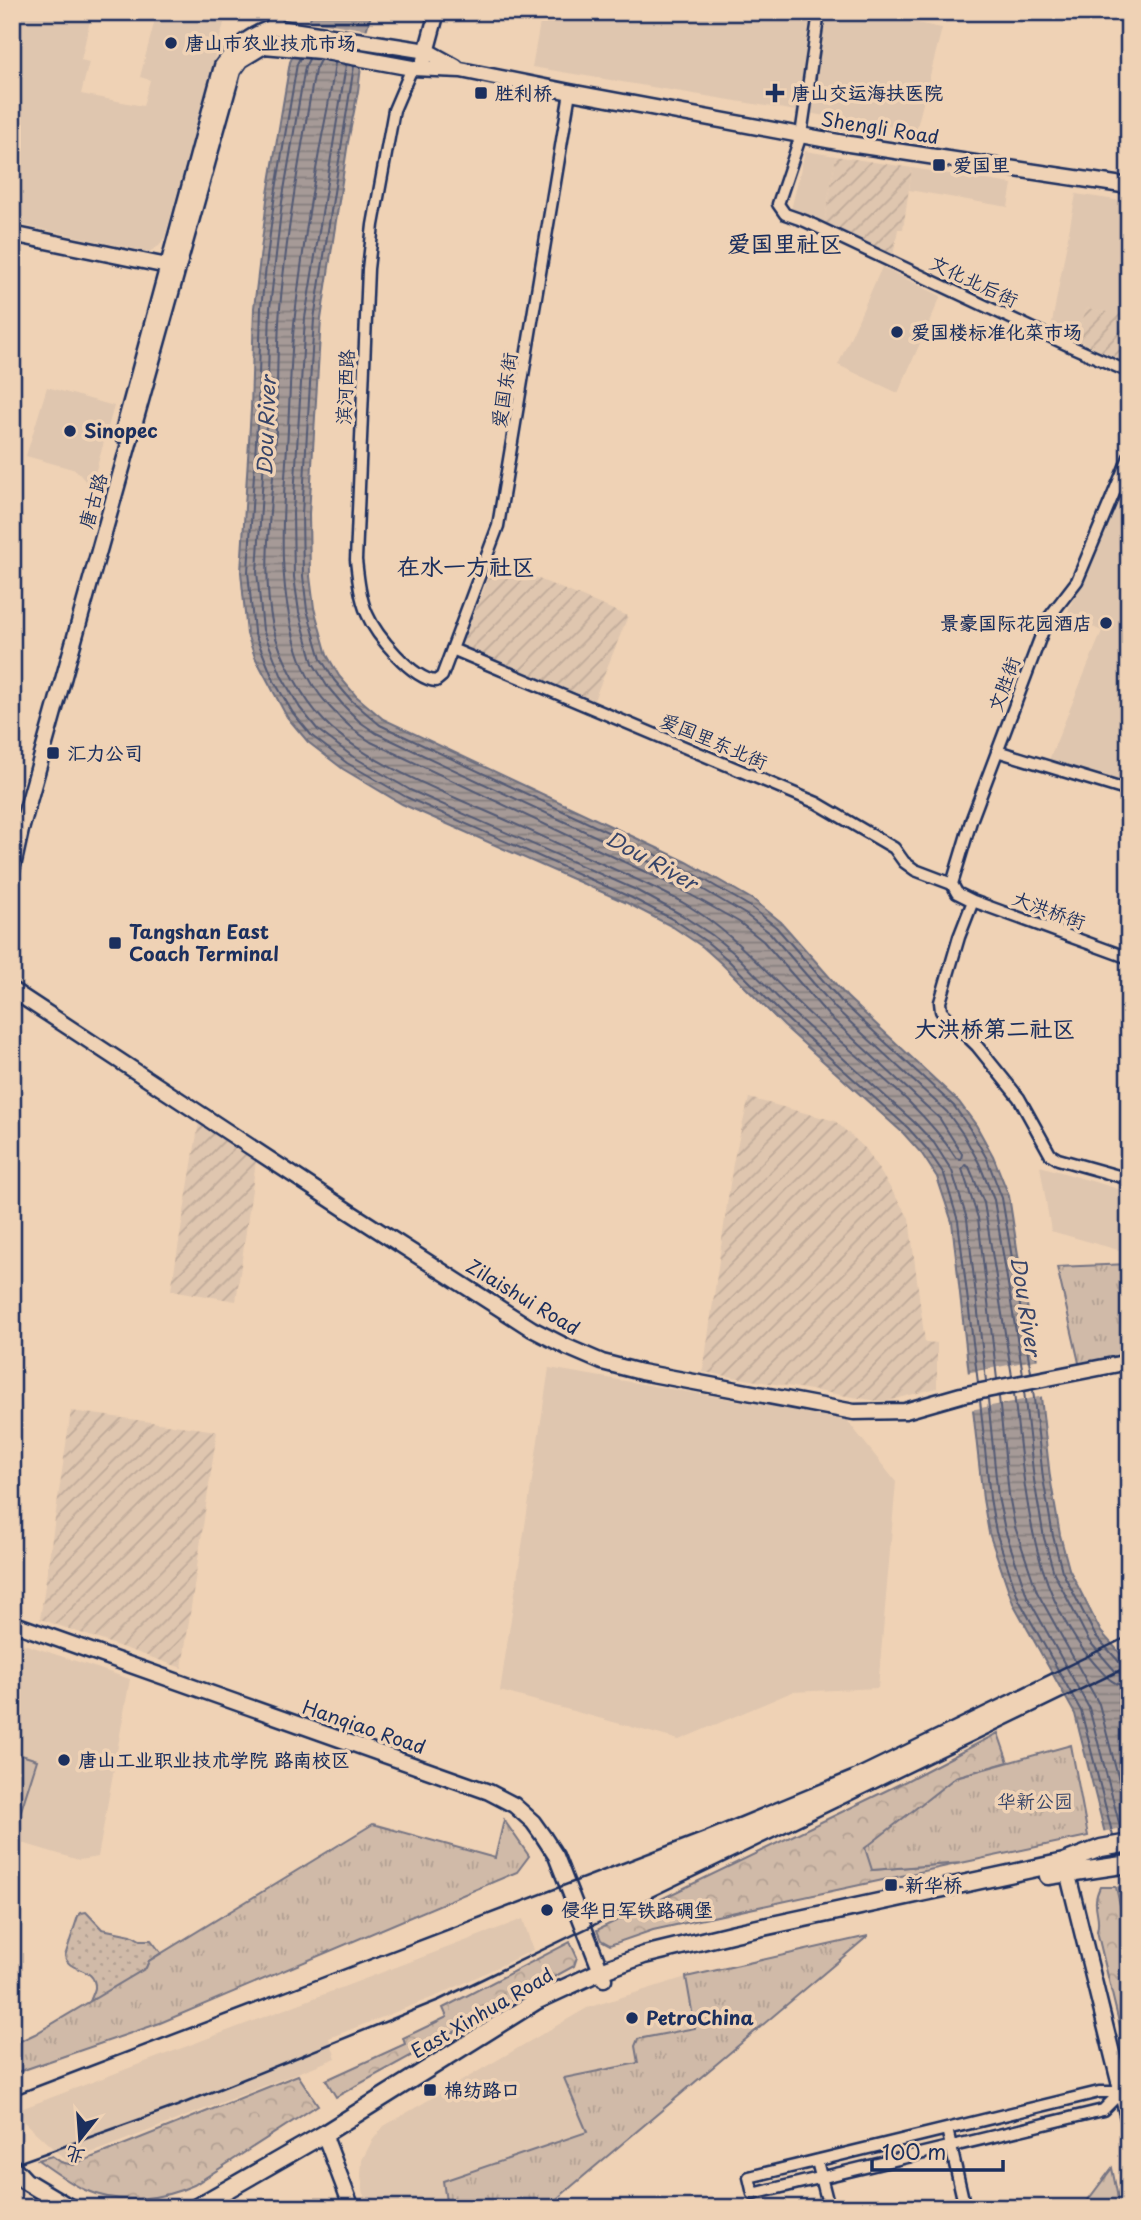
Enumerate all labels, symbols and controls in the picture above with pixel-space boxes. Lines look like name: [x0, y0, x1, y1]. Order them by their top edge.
place label: 唐山市农业技术市场: [185, 28, 356, 56]
marker: 唐山市农业技术市场: [163, 35, 179, 51]
place label: 胜利桥: [495, 78, 552, 106]
place label: 唐山交运海扶医院: [791, 78, 943, 106]
marker: 唐山交运海扶医院: [765, 83, 785, 103]
marker: 胜利桥: [473, 85, 489, 101]
street label: Shengli Road: [819, 104, 941, 150]
place label: 爱国里: [953, 150, 1010, 178]
marker: 爱国里: [931, 157, 947, 173]
district label: 爱国里社区: [728, 225, 843, 260]
street label: 文化北后街: [925, 247, 1023, 313]
place label: 爱国楼标准化菜市场: [911, 317, 1082, 345]
marker: 爱国楼标准化菜市场: [889, 324, 905, 340]
street label: 滨河西路: [328, 348, 360, 426]
street label: 爱国东街: [483, 350, 523, 430]
water label: Dou River: [247, 373, 283, 476]
place label: Sinopec: [84, 416, 158, 444]
marker: Sinopec: [62, 423, 78, 439]
street label: 唐古路: [71, 469, 113, 532]
district label: 在水一方社区: [397, 548, 535, 583]
place label: 景豪国际花园酒店: [940, 608, 1092, 636]
marker: 景豪国际花园酒店: [1098, 615, 1114, 631]
street label: 文胜街: [980, 652, 1026, 715]
street label: 爱国里东北街: [656, 705, 772, 775]
place label: 汇力公司: [67, 738, 143, 766]
marker: 汇力公司: [45, 745, 61, 761]
water label: Dou River: [601, 821, 706, 899]
street label: 大洪桥街: [1009, 883, 1090, 935]
place label: Tangshan East Coach Terminal: [129, 917, 279, 967]
marker: Tangshan East Coach Terminal: [107, 935, 123, 951]
district label: 大洪桥第二社区: [915, 1010, 1076, 1045]
street label: Zilaishui Road: [461, 1251, 586, 1341]
water label: Dou River: [1003, 1254, 1051, 1360]
street label: Hanqiao Road: [299, 1692, 430, 1760]
place label: 唐山工业职业技术学院 路南校区: [78, 1745, 350, 1773]
marker: 唐山工业职业技术学院 路南校区: [56, 1752, 72, 1768]
park label: 华新公园: [997, 1786, 1073, 1814]
place label: 新华桥: [905, 1870, 962, 1898]
marker: 新华桥: [883, 1877, 899, 1893]
place label: 侵华日军铁路碉堡: [561, 1895, 713, 1923]
marker: 侵华日军铁路碉堡: [539, 1902, 555, 1918]
street label: East Xinhua Road: [405, 1960, 558, 2064]
place label: PetroChina: [646, 2003, 754, 2031]
marker: PetroChina: [624, 2010, 640, 2026]
place label: 棉纺路口: [444, 2075, 520, 2103]
marker: 棉纺路口: [422, 2082, 438, 2098]
north arrow: [46, 2104, 116, 2174]
scale bar: [872, 2129, 1003, 2173]
text: 100 m: [882, 2135, 946, 2167]
text: 北: [62, 2140, 88, 2172]

